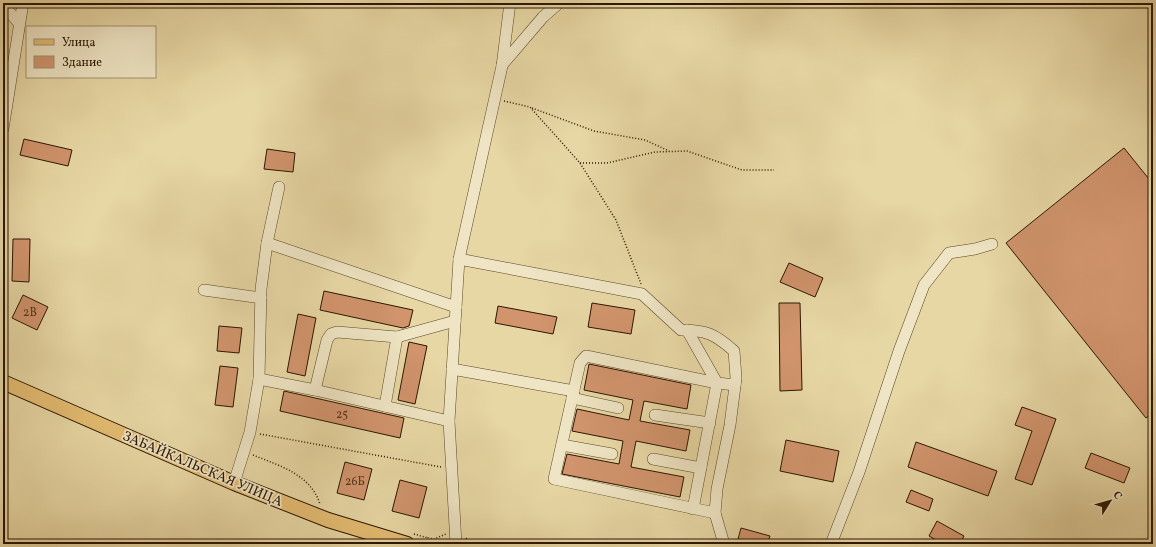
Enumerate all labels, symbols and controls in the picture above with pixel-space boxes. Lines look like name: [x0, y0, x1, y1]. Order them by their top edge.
legend: [26, 26, 156, 78]
text: Улица: [62, 35, 95, 51]
text: Здание: [62, 55, 102, 71]
house number: 2В: [23, 305, 37, 321]
house number: 25: [336, 407, 348, 423]
street label: ЗАБАЙКАЛЬСКАЯ УЛИЦА: [119, 426, 286, 512]
house number: 26Б: [345, 474, 365, 490]
north arrow: [1090, 481, 1130, 521]
text: С: [1109, 489, 1125, 503]

